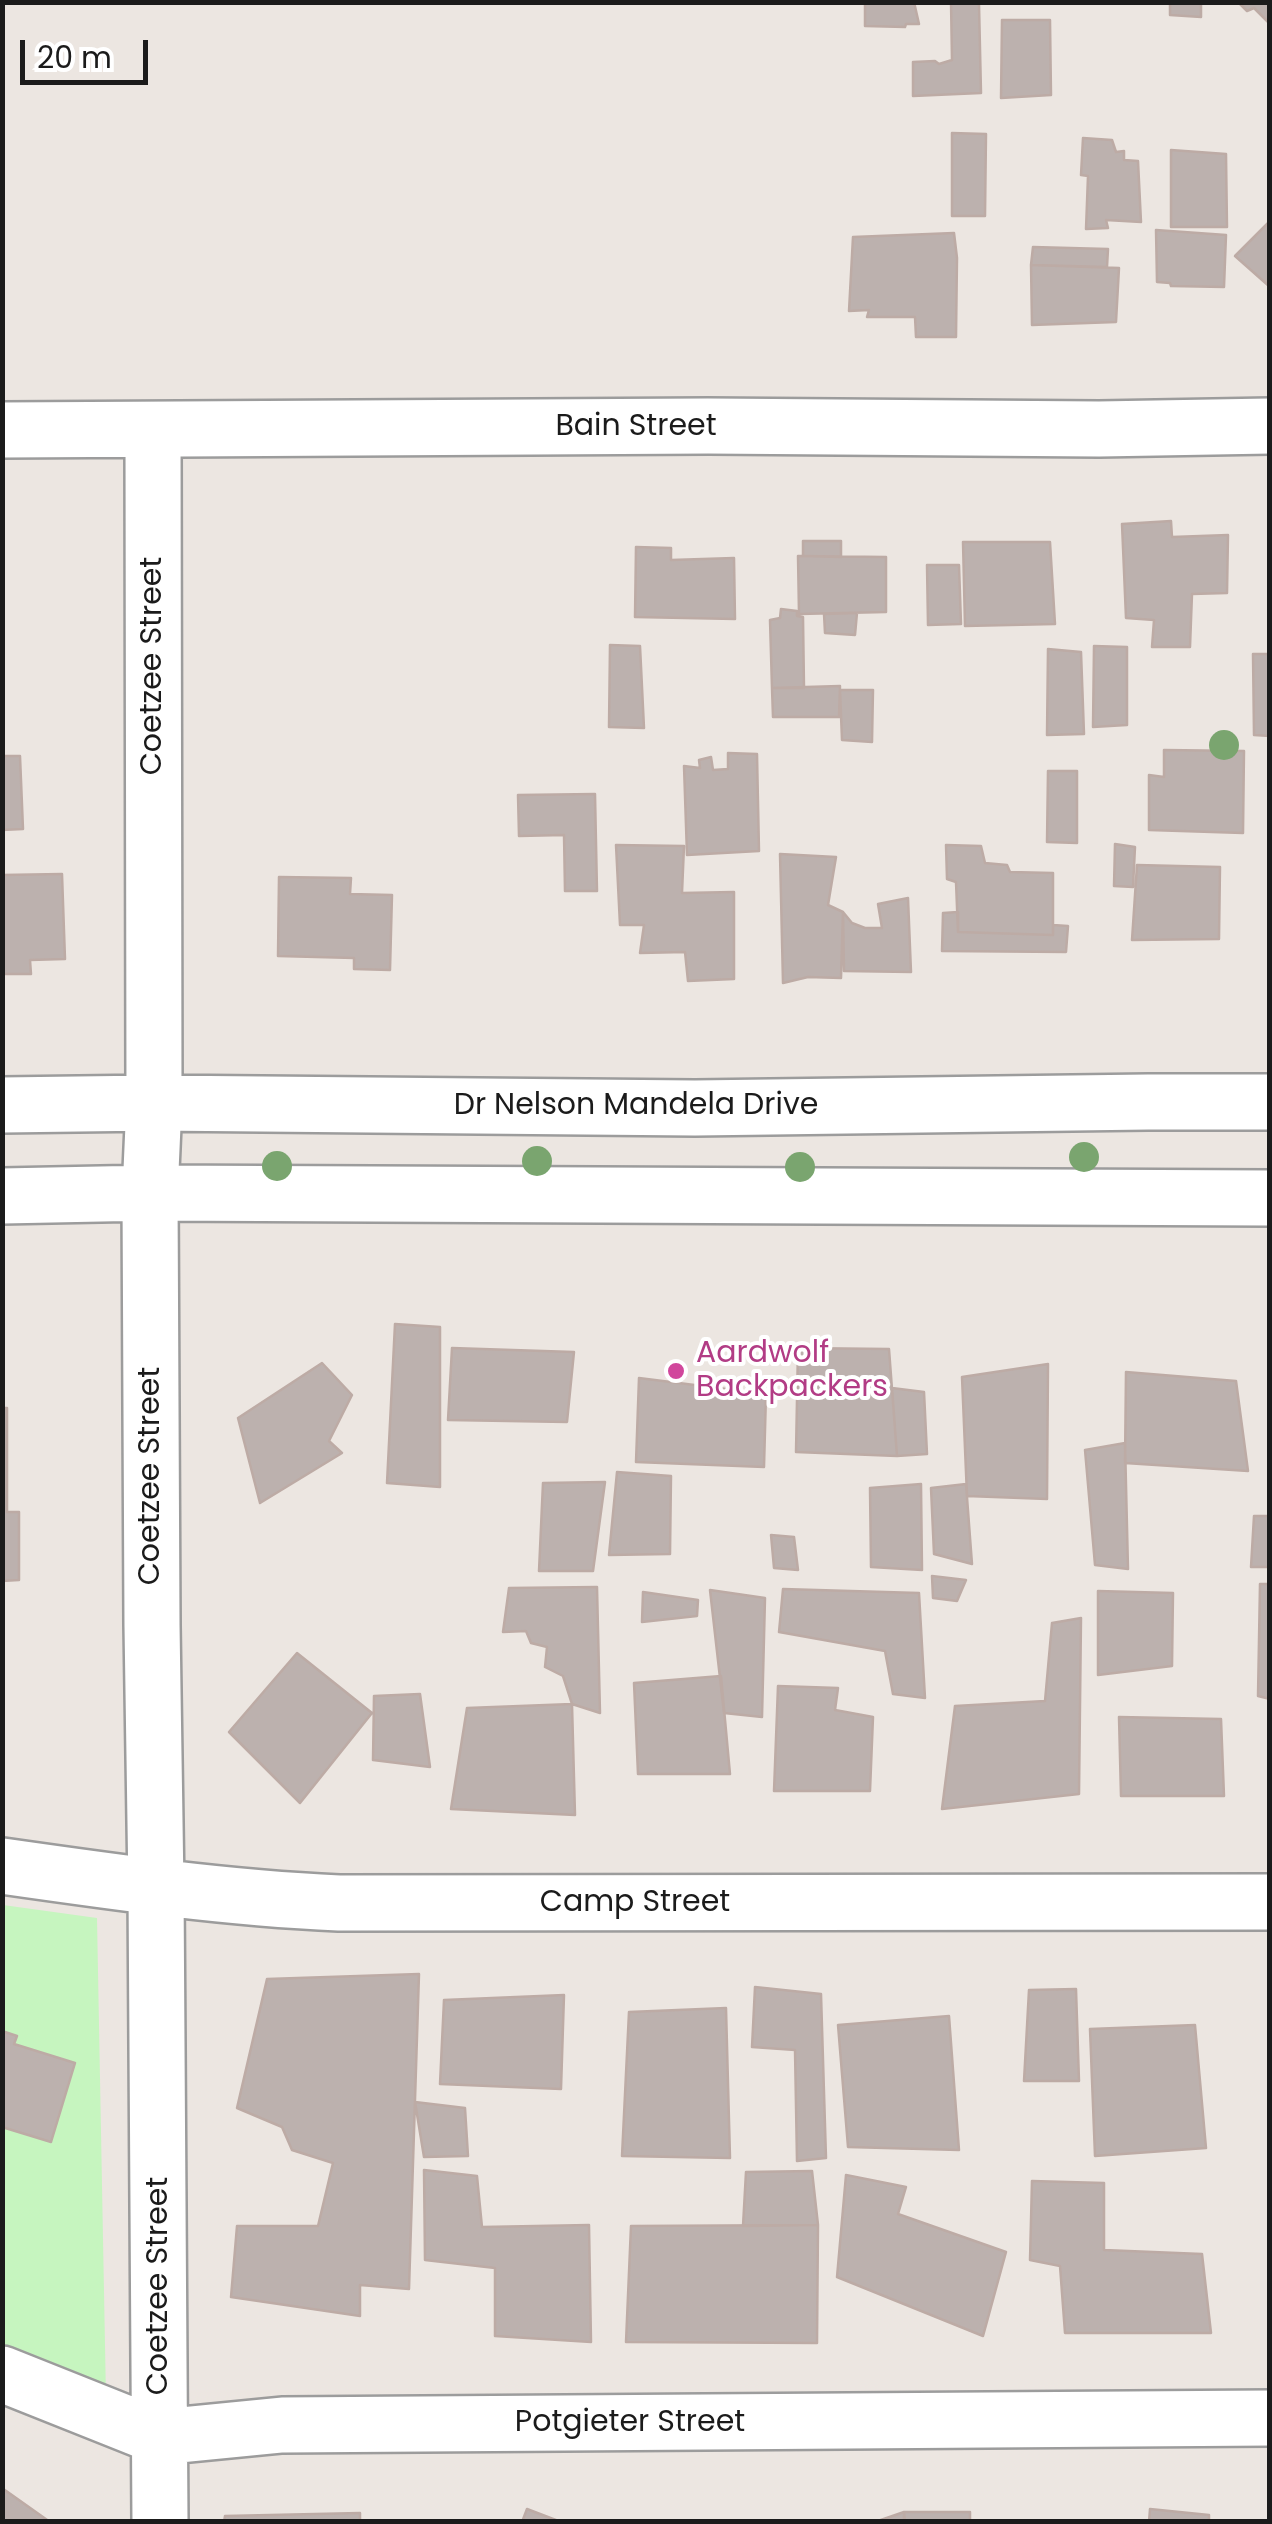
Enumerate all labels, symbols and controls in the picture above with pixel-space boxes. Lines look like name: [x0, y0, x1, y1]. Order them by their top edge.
scale bar: [25, 20, 152, 82]
text: 20 m: [37, 36, 112, 79]
street label: Bain Street: [555, 409, 717, 445]
street label: Coetzee Street: [135, 557, 171, 775]
street label: Dr Nelson Mandela Drive: [454, 1088, 818, 1124]
place label: Aardwolf Backpackers: [696, 1336, 888, 1406]
marker: Aardwolf Backpackers: [665, 1360, 687, 1382]
street label: Coetzee Street: [133, 1367, 169, 1585]
street label: Camp Street: [540, 1885, 730, 1921]
street label: Coetzee Street: [141, 2177, 177, 2395]
street label: Potgieter Street: [515, 2405, 745, 2441]

